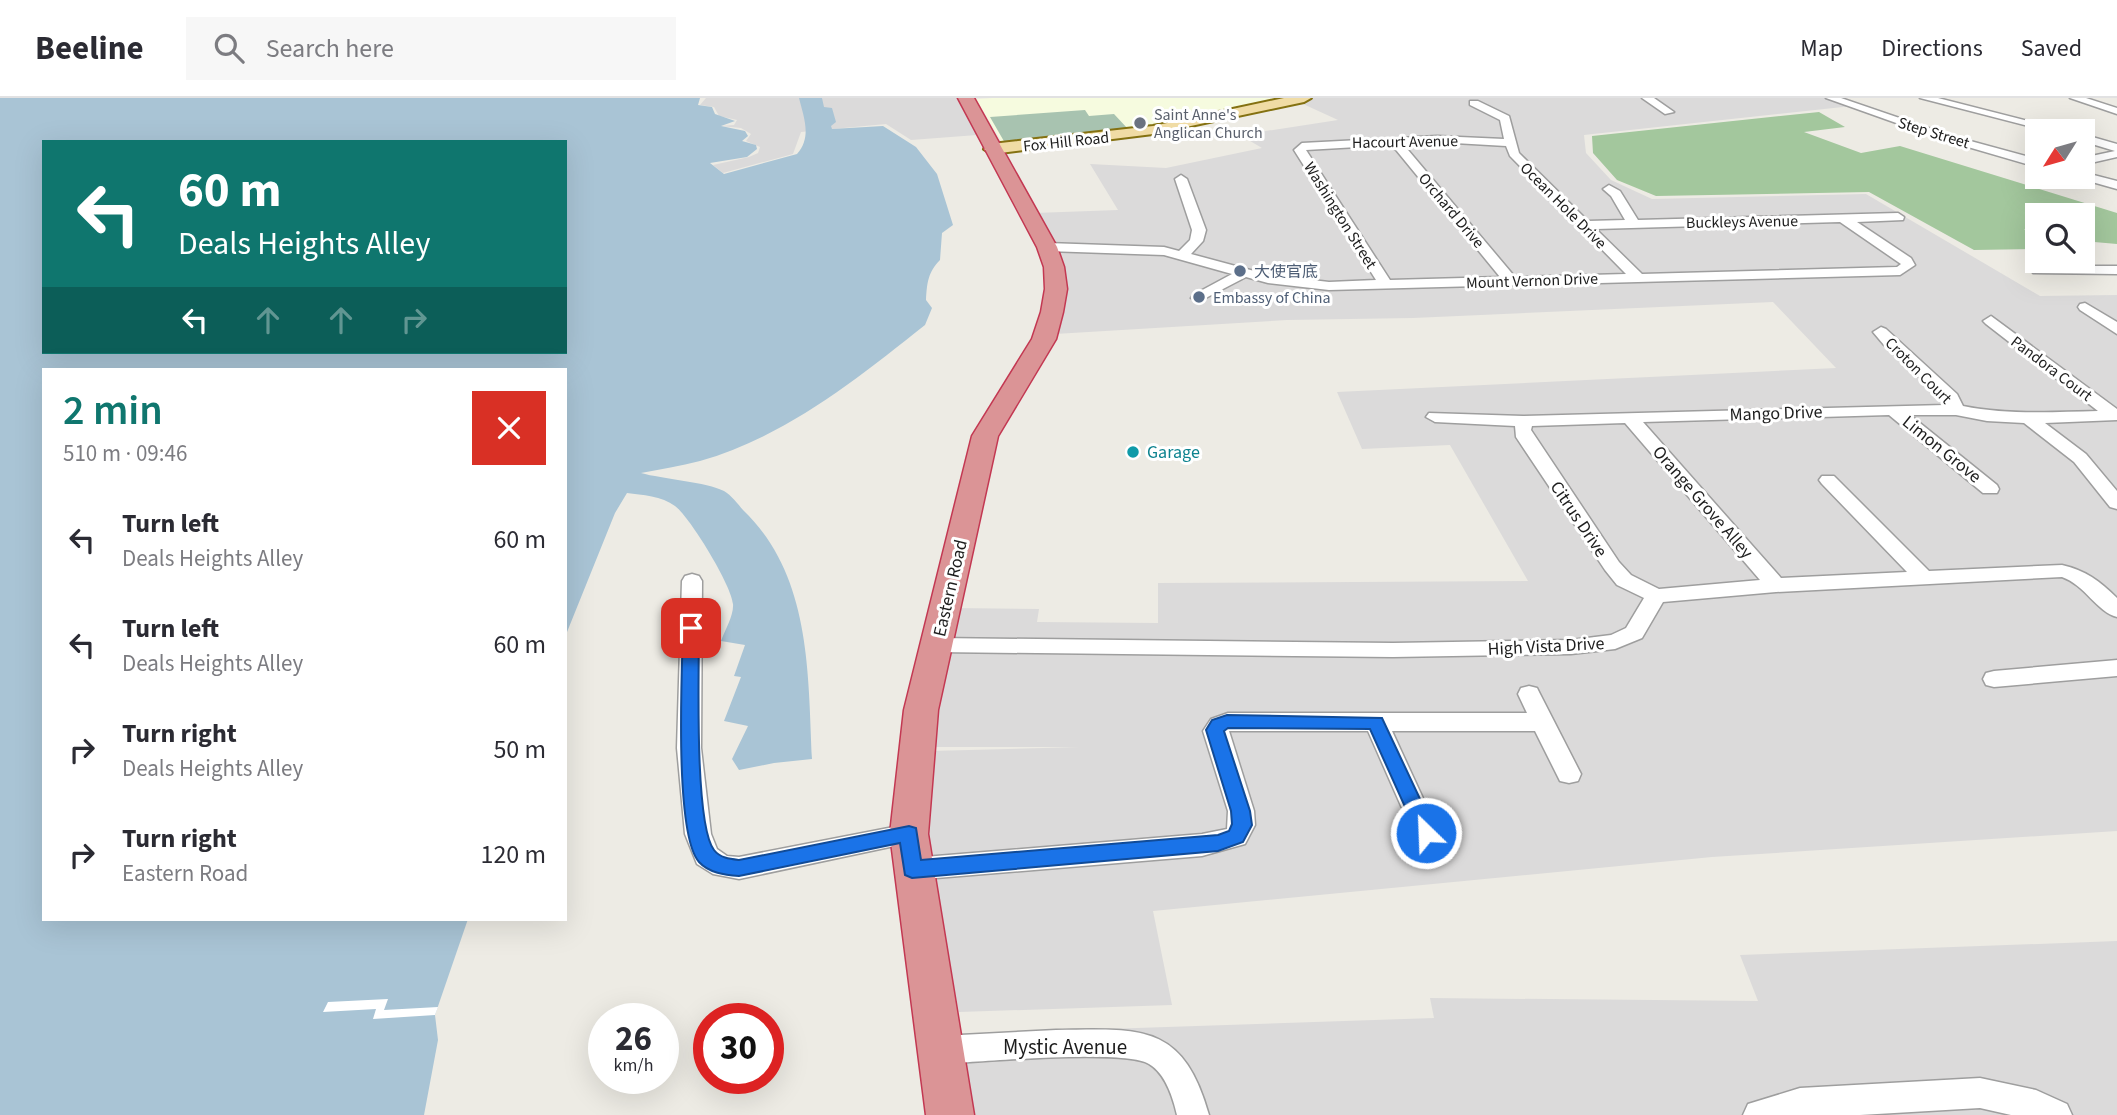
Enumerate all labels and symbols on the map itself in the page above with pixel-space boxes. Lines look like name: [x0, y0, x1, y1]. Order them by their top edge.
place label: Saint Anne's Anglican Church: [1154, 104, 1263, 144]
street label: Step Street: [1895, 112, 1973, 154]
marker: Saint Anne's Anglican Church: [1132, 115, 1148, 131]
north arrow: [2025, 119, 2095, 189]
street label: Fox Hill Road: [1022, 127, 1110, 157]
street label: Hacourt Avenue: [1352, 130, 1458, 154]
street label: Washington Street: [1298, 158, 1382, 274]
street label: Ocean Hole Drive: [1515, 158, 1612, 254]
street label: Orchard Drive: [1413, 168, 1489, 253]
street label: Buckleys Avenue: [1686, 210, 1798, 234]
place label: 大使官底: [1254, 261, 1318, 283]
marker: 大使官底: [1232, 263, 1248, 279]
street label: Mount Vernon Drive: [1466, 268, 1598, 294]
place label: Embassy of China: [1213, 287, 1331, 309]
marker: Embassy of China: [1191, 289, 1207, 305]
street label: Pandora Court: [2006, 331, 2097, 407]
street label: Croton Court: [1880, 332, 1957, 409]
street label: Mango Drive: [1729, 399, 1823, 428]
street label: Limon Grove: [1897, 410, 1987, 489]
place label: Garage: [1147, 440, 1200, 465]
street label: Orange Grove Alley: [1647, 440, 1759, 565]
marker: Garage: [1125, 444, 1141, 460]
street label: Citrus Drive: [1544, 476, 1613, 562]
street label: Eastern Road: [927, 537, 974, 639]
pin: [661, 598, 721, 658]
street label: High Vista Drive: [1487, 631, 1605, 662]
position arrow: [1389, 796, 1463, 870]
speed limit sign: 30: [693, 1003, 784, 1094]
street label: Mystic Avenue: [1003, 1032, 1127, 1062]

